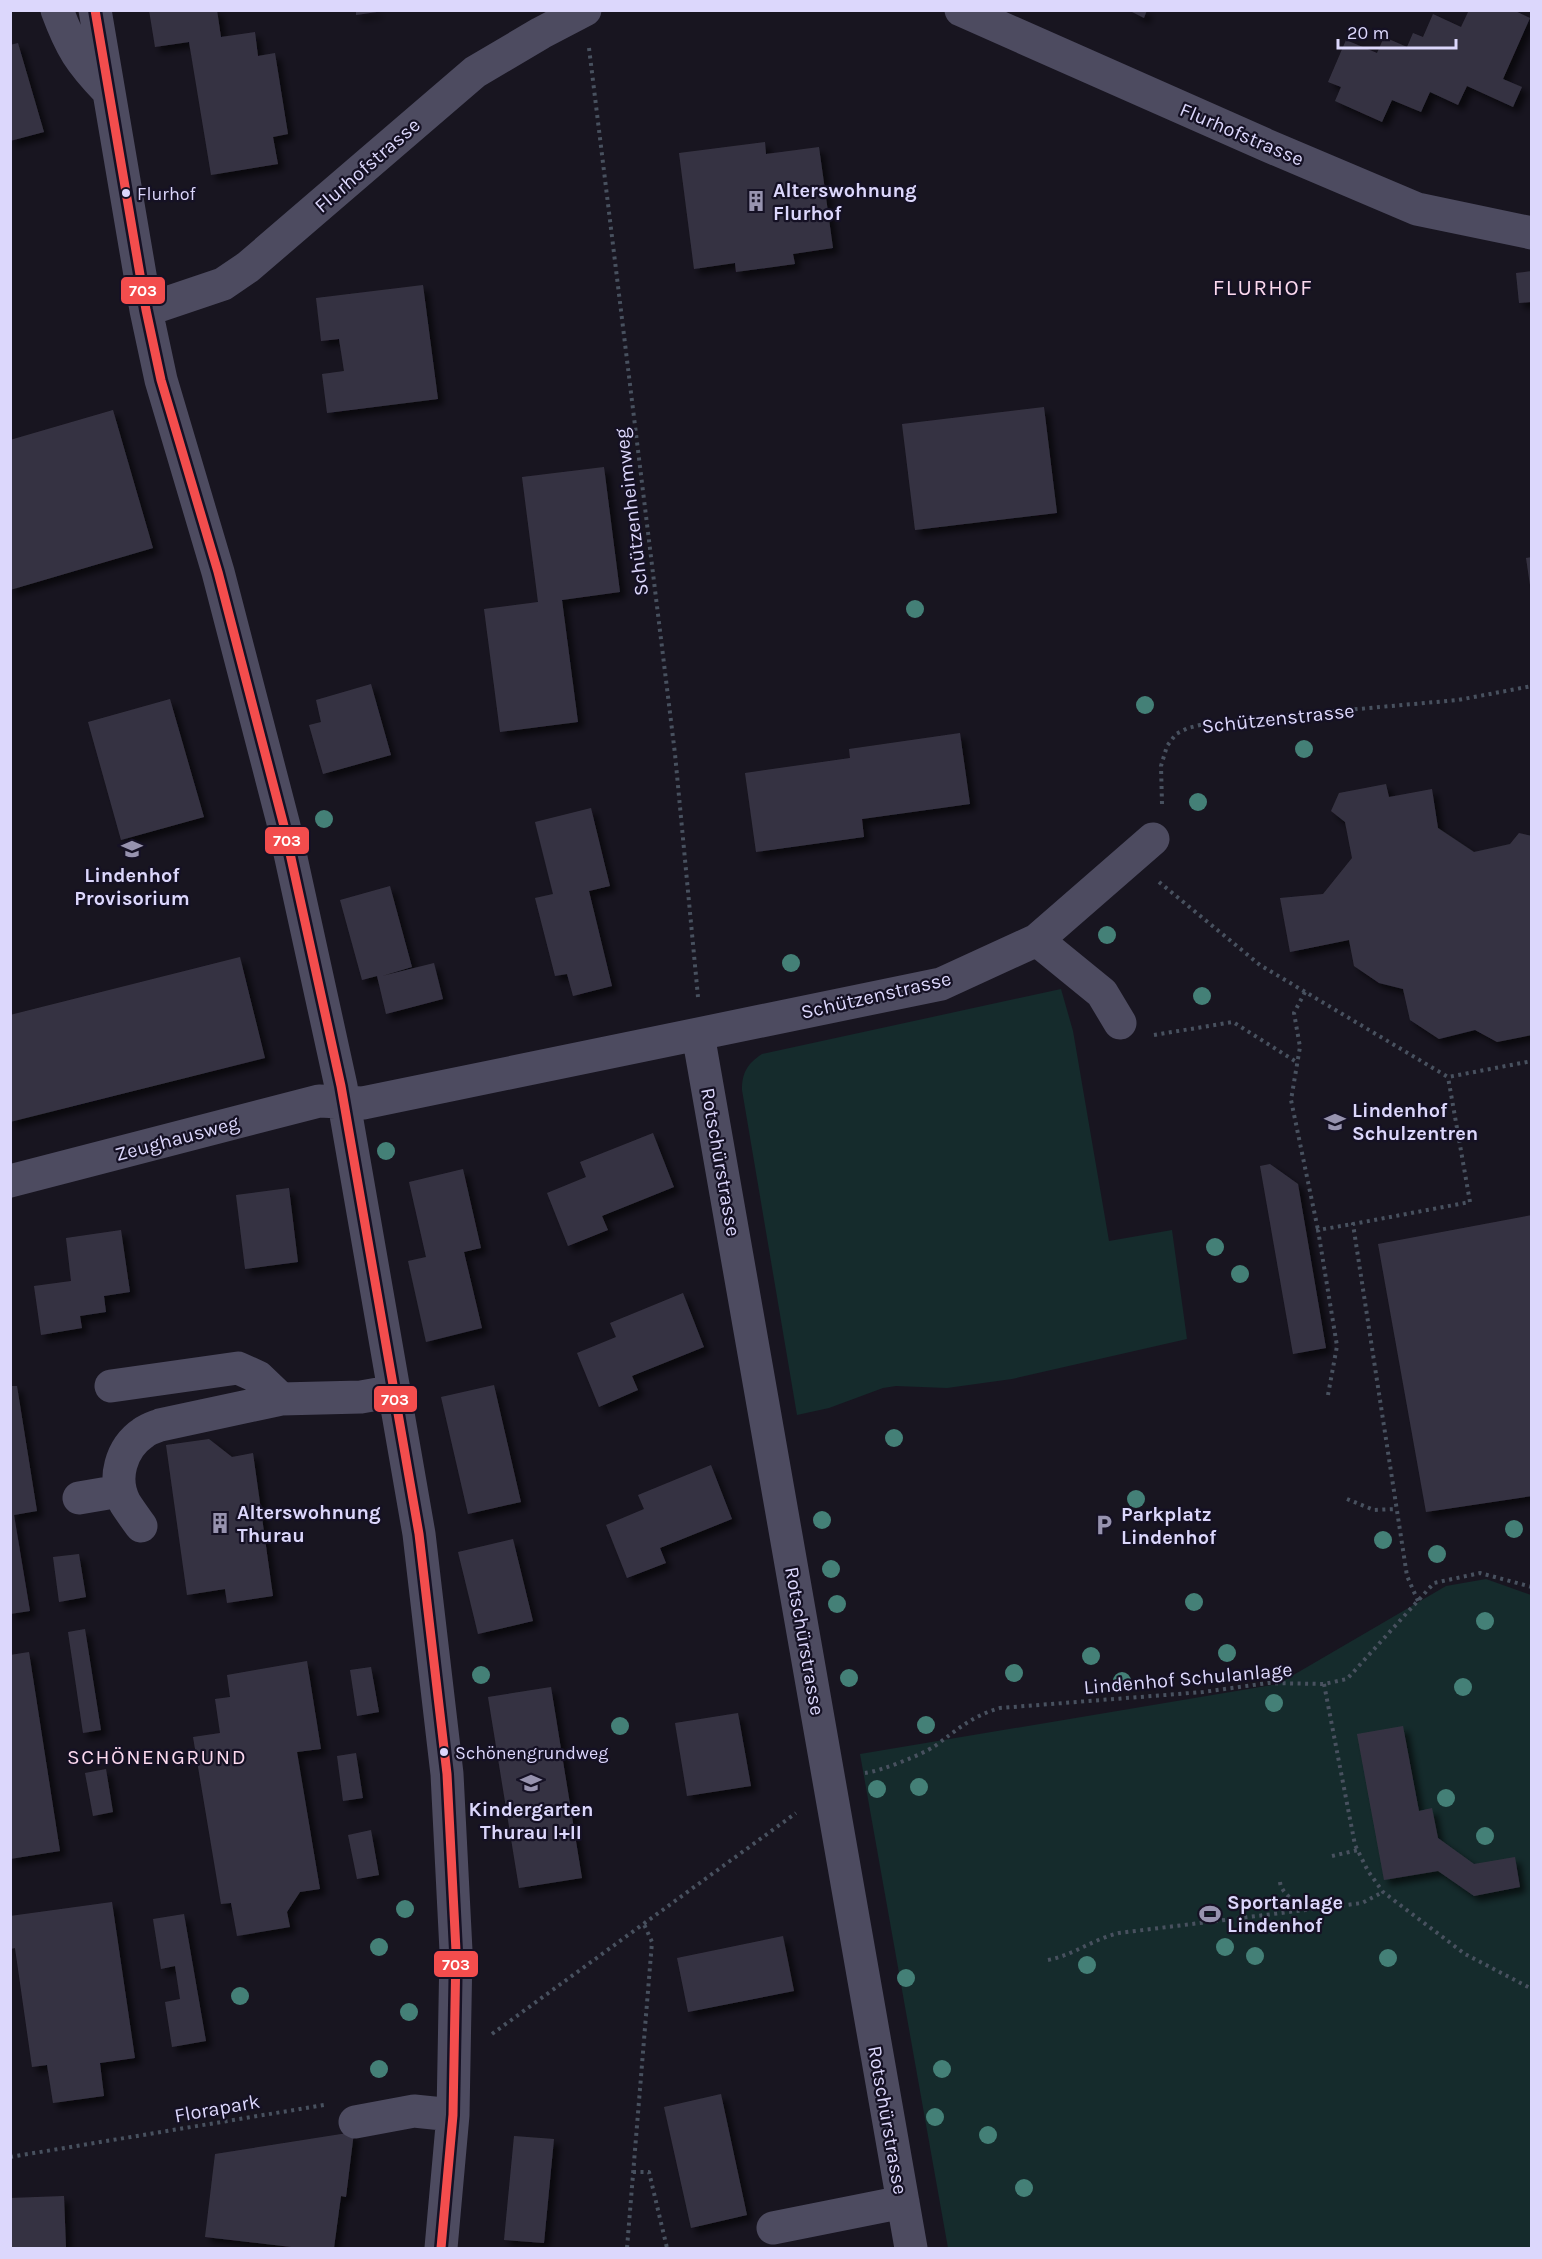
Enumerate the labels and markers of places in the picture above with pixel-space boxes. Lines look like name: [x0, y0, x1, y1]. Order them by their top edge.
place label: Alterswohnung Flurhof: [773, 179, 917, 225]
place label: Flurhof: [137, 183, 197, 205]
marker: Flurhof: [120, 187, 132, 199]
building icon: Alterswohnung Flurhof: [744, 189, 768, 213]
school or university icon: Lindenhof Provisorium: [120, 837, 144, 861]
place label: Lindenhof Provisorium: [74, 864, 190, 910]
place label: Lindenhof Schulzentren: [1352, 1099, 1478, 1145]
school or university icon: Lindenhof Schulzentren: [1323, 1110, 1347, 1134]
place label: Alterswohnung Thurau: [237, 1501, 381, 1547]
place label: Parkplatz Lindenhof: [1121, 1503, 1217, 1549]
building icon: Alterswohnung Thurau: [208, 1511, 232, 1535]
parking icon: Parkplatz Lindenhof: [1092, 1513, 1116, 1537]
place label: Schönengrundweg: [455, 1742, 608, 1764]
marker: Schönengrundweg: [438, 1746, 450, 1758]
school or university icon: Kindergarten Thurau I+II: [519, 1771, 543, 1795]
place label: Kindergarten Thurau I+II: [469, 1798, 593, 1844]
place label: Sportanlage Lindenhof: [1227, 1891, 1343, 1937]
sports icon: Sportanlage Lindenhof: [1198, 1902, 1222, 1926]

